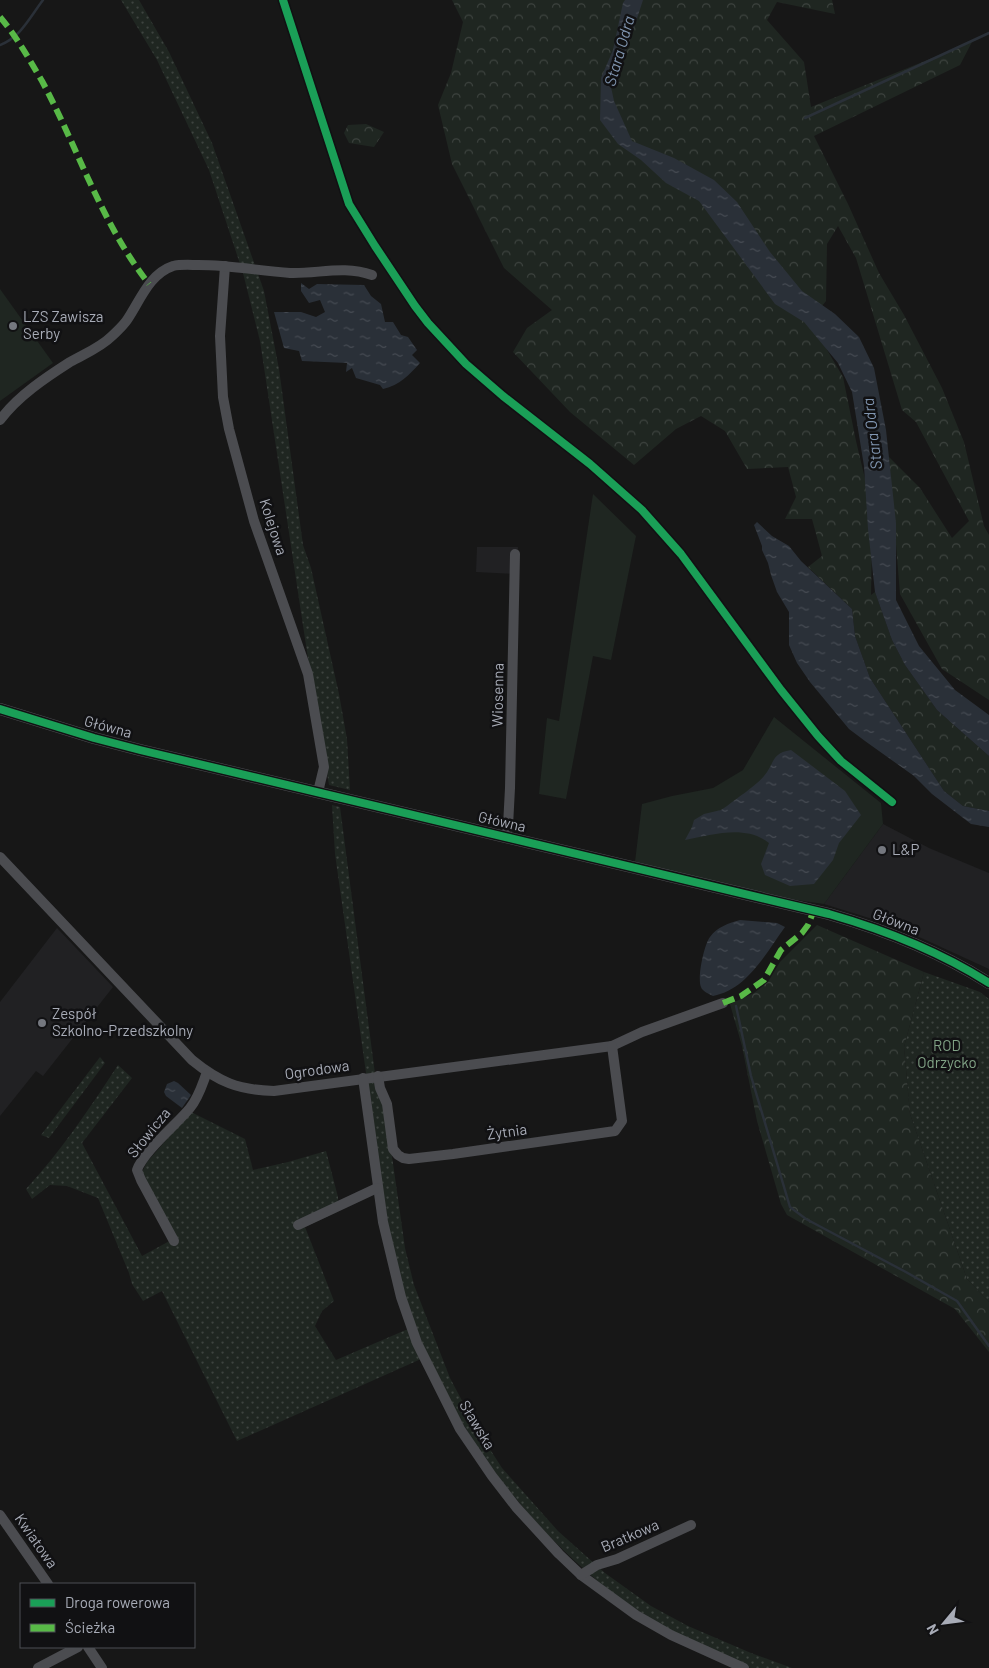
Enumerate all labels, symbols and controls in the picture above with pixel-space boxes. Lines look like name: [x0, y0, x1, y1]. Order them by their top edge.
water label: Stara Odra: [599, 14, 638, 88]
place label: LZS Zawisza Serby: [23, 307, 104, 342]
marker: LZS Zawisza Serby: [7, 320, 19, 332]
water label: Stara Odra: [858, 397, 885, 471]
street label: Kolejowa: [256, 496, 292, 557]
street label: Wiosenna: [487, 663, 507, 727]
street label: Główna: [82, 711, 134, 741]
street label: Główna: [477, 807, 528, 835]
place label: L&P: [892, 840, 919, 858]
marker: L&P: [876, 844, 888, 856]
street label: Główna: [870, 904, 922, 938]
place label: Zespół Szkolno-Przedszkolny: [52, 1004, 193, 1039]
marker: Zespół Szkolno-Przedszkolny: [36, 1017, 48, 1029]
park label: ROD Odrzycko: [917, 1036, 977, 1071]
street label: Ogrodowa: [283, 1056, 350, 1082]
street label: Słowicza: [123, 1104, 174, 1161]
street label: Żytnia: [486, 1119, 528, 1143]
street label: Sławska: [456, 1397, 499, 1452]
street label: Kwiatowa: [12, 1510, 62, 1571]
street label: Bratkowa: [598, 1515, 661, 1555]
legend: [20, 1583, 195, 1648]
text: Droga rowerowa: [65, 1593, 170, 1611]
north arrow: [919, 1598, 969, 1648]
text: Ścieżka: [65, 1618, 115, 1636]
text: N: [923, 1621, 942, 1638]

